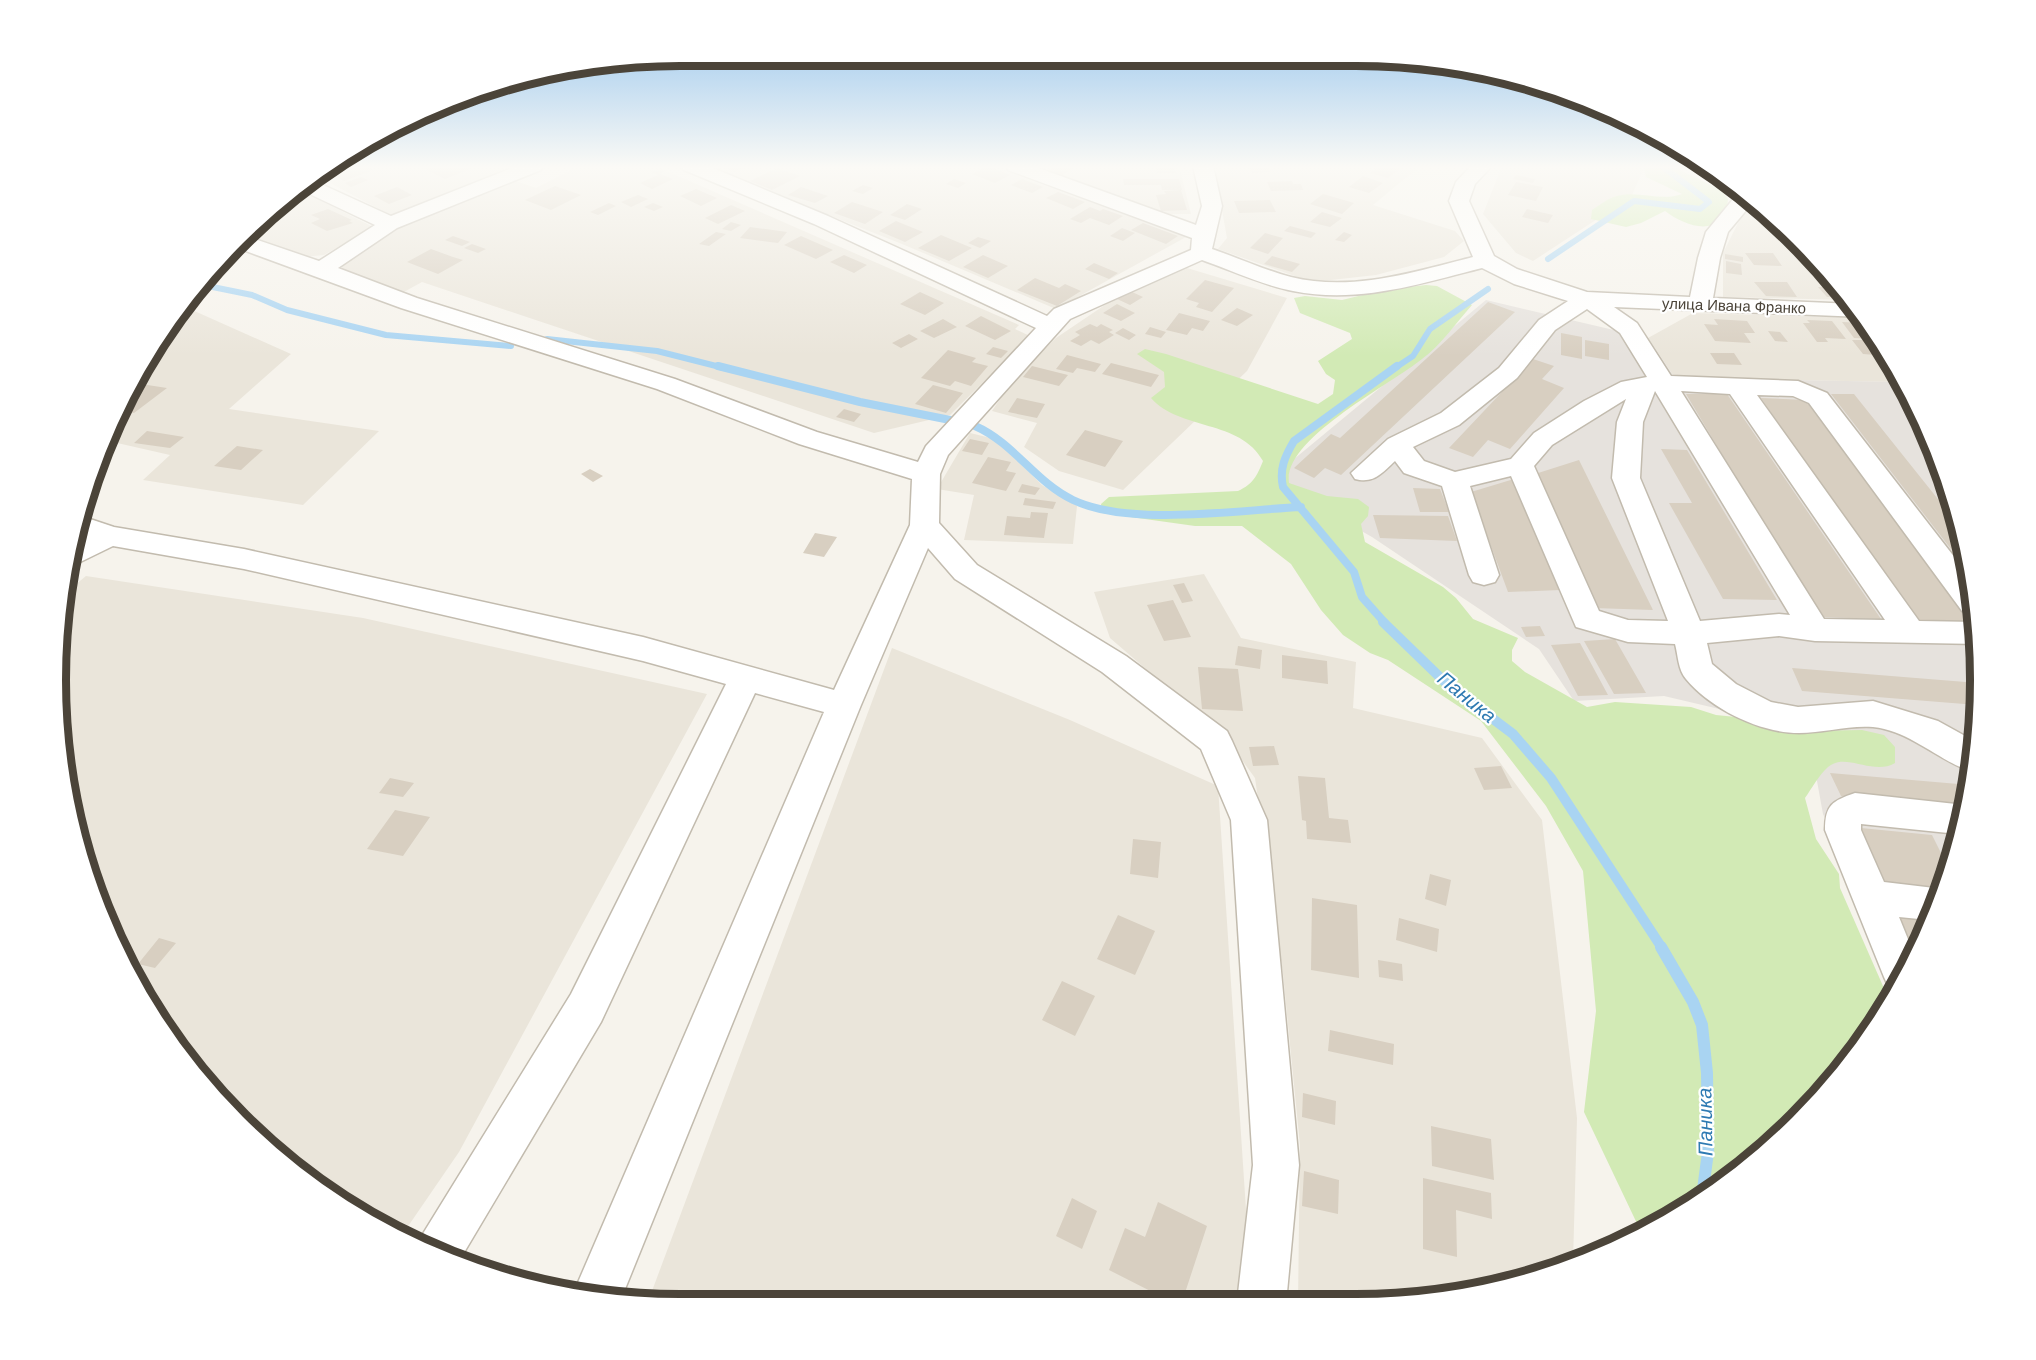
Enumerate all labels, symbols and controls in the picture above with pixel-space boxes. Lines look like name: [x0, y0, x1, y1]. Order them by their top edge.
street label: улица Ивана Франко: [1662, 293, 1806, 319]
water label: Паника: [1432, 665, 1502, 729]
water label: Паника: [1691, 1088, 1719, 1156]

